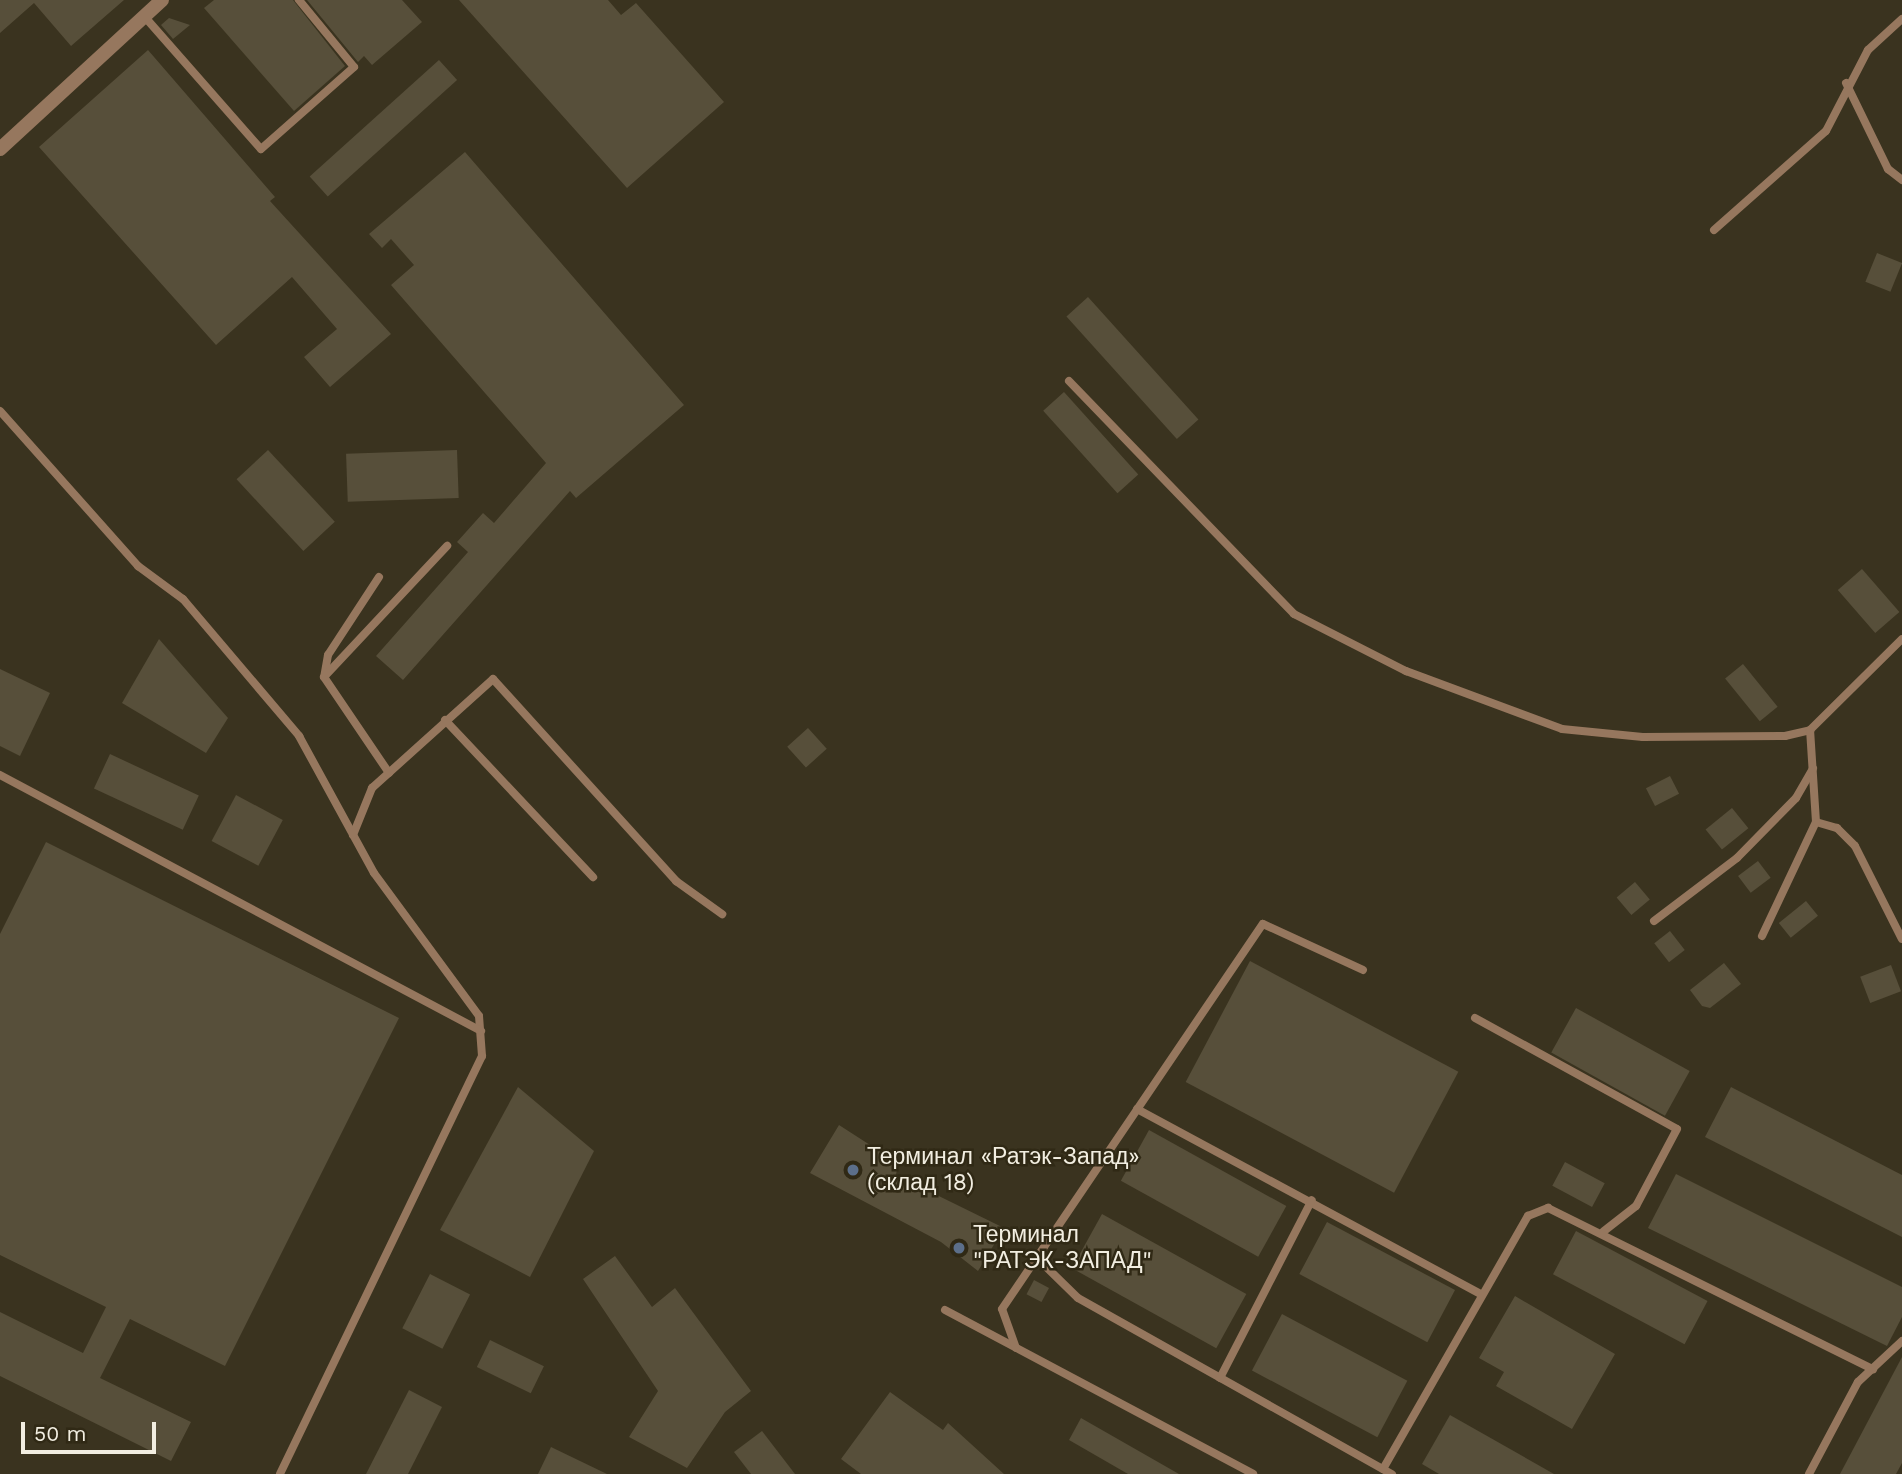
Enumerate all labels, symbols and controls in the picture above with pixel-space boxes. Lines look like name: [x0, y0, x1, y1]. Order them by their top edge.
place label: Терминал «Ратэк-Запад» (склад 18): [867, 1143, 1140, 1197]
marker: Терминал «Ратэк-Запад» (склад 18): [845, 1162, 861, 1178]
place label: Терминал "РАТЭК-ЗАПАД": [973, 1221, 1152, 1275]
marker: Терминал "РАТЭК-ЗАПАД": [951, 1240, 967, 1256]
scale bar: [24, 1408, 159, 1452]
text: 50 m: [34, 1421, 86, 1446]

